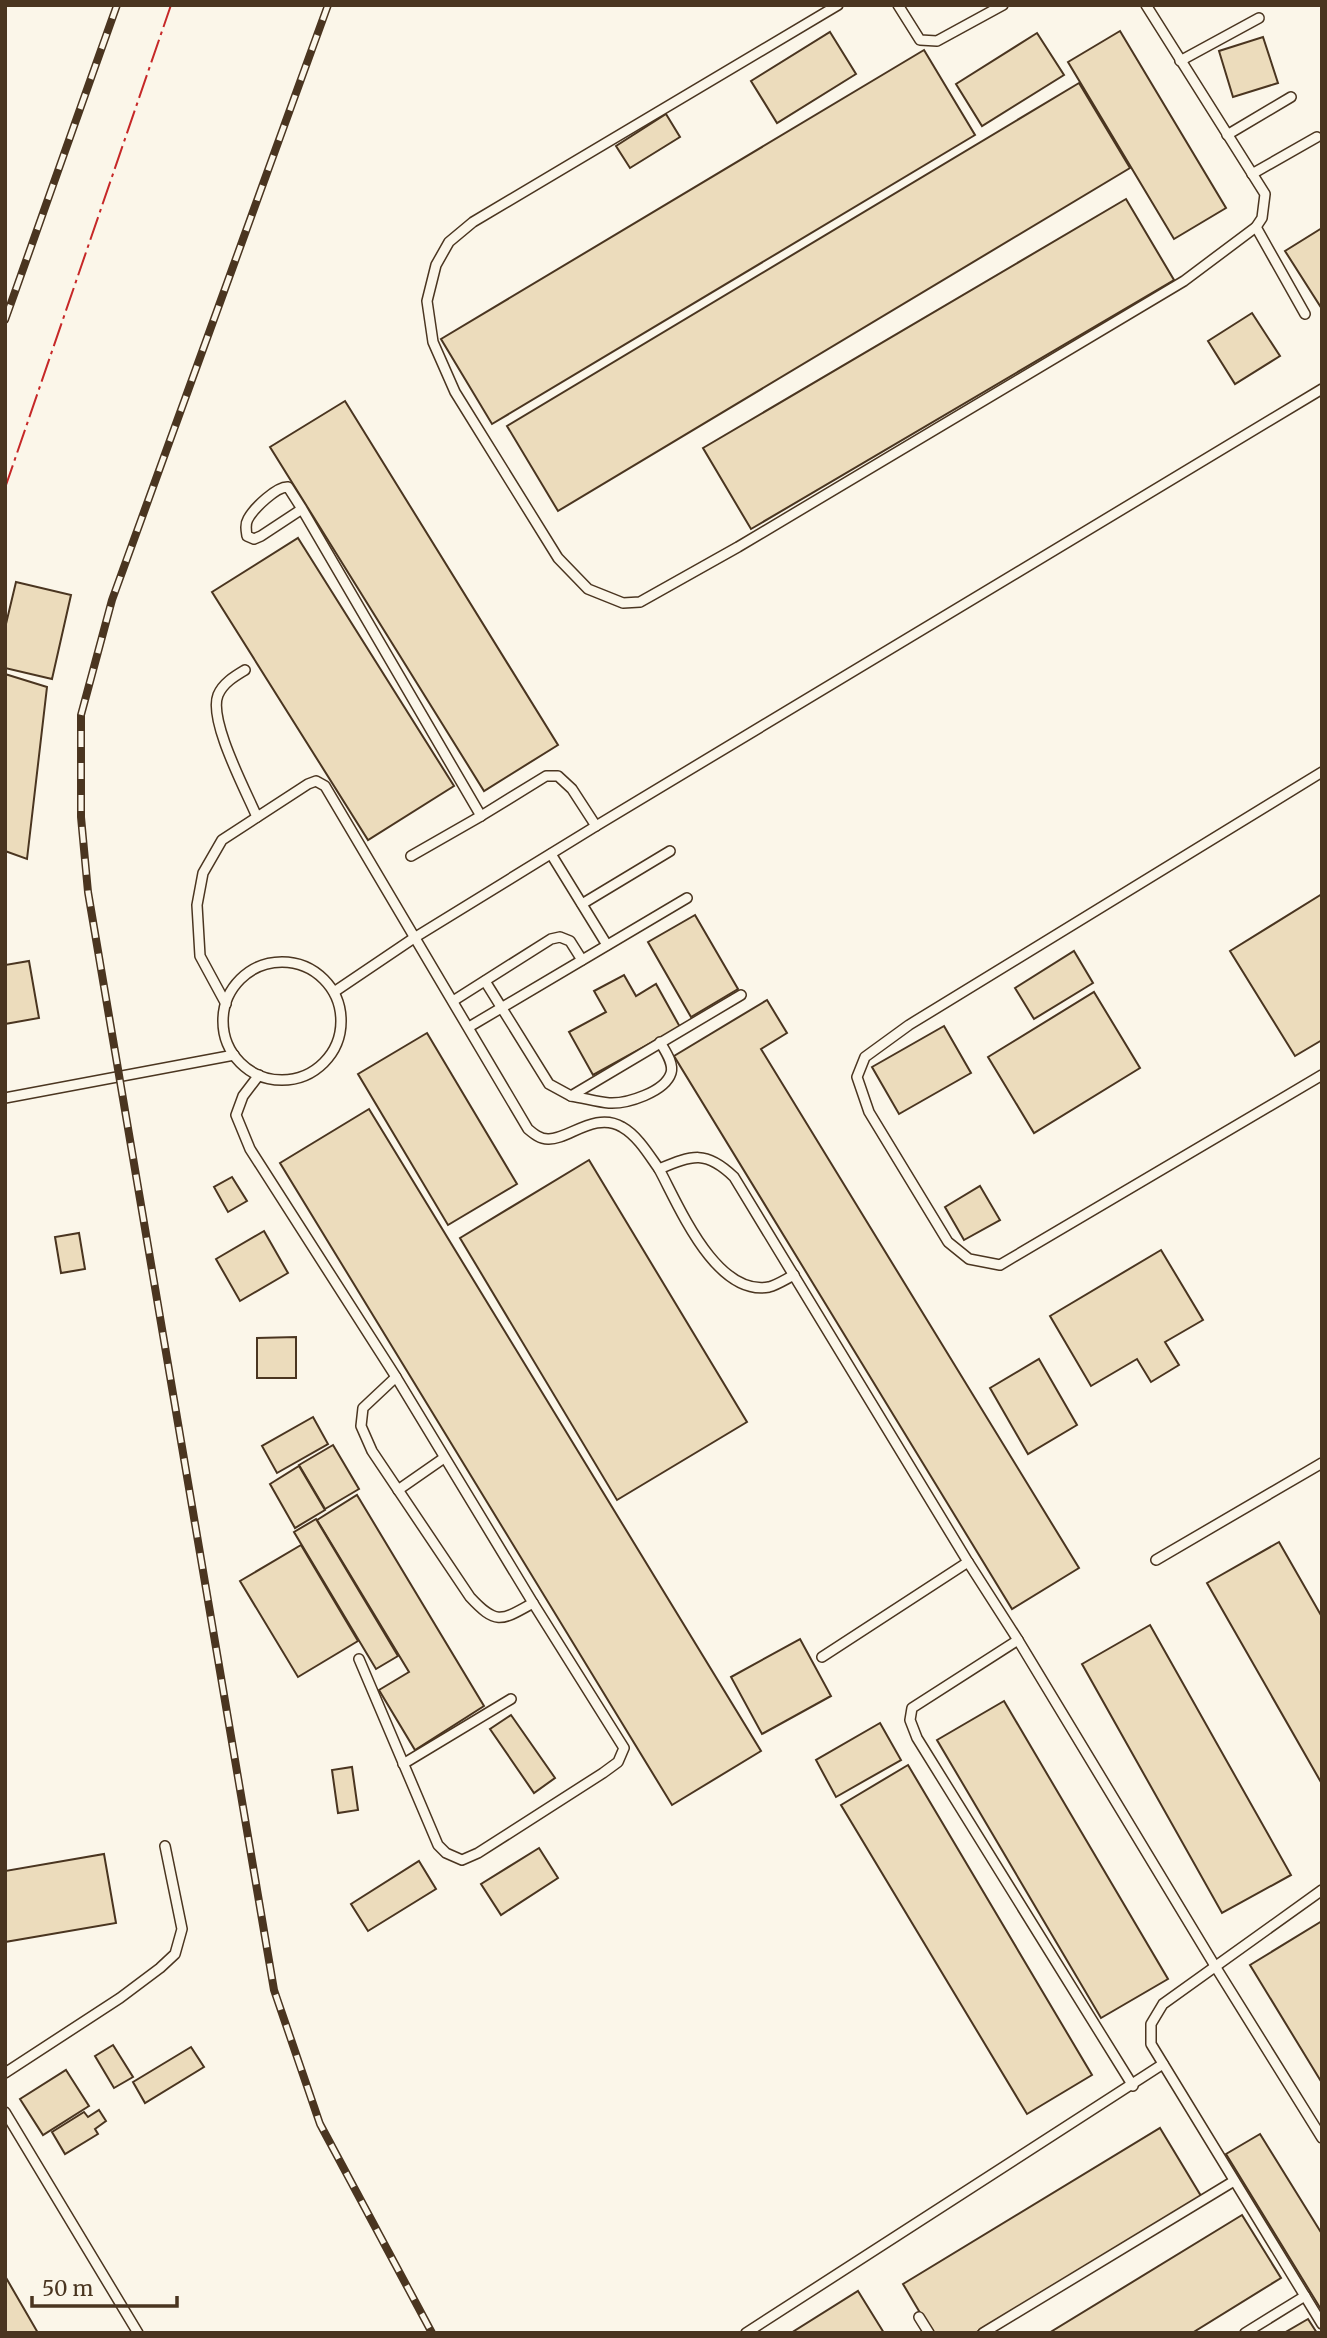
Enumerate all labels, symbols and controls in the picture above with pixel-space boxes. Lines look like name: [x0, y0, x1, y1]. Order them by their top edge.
scale bar: [32, 2264, 177, 2308]
text: 50 m: [42, 2275, 93, 2302]

